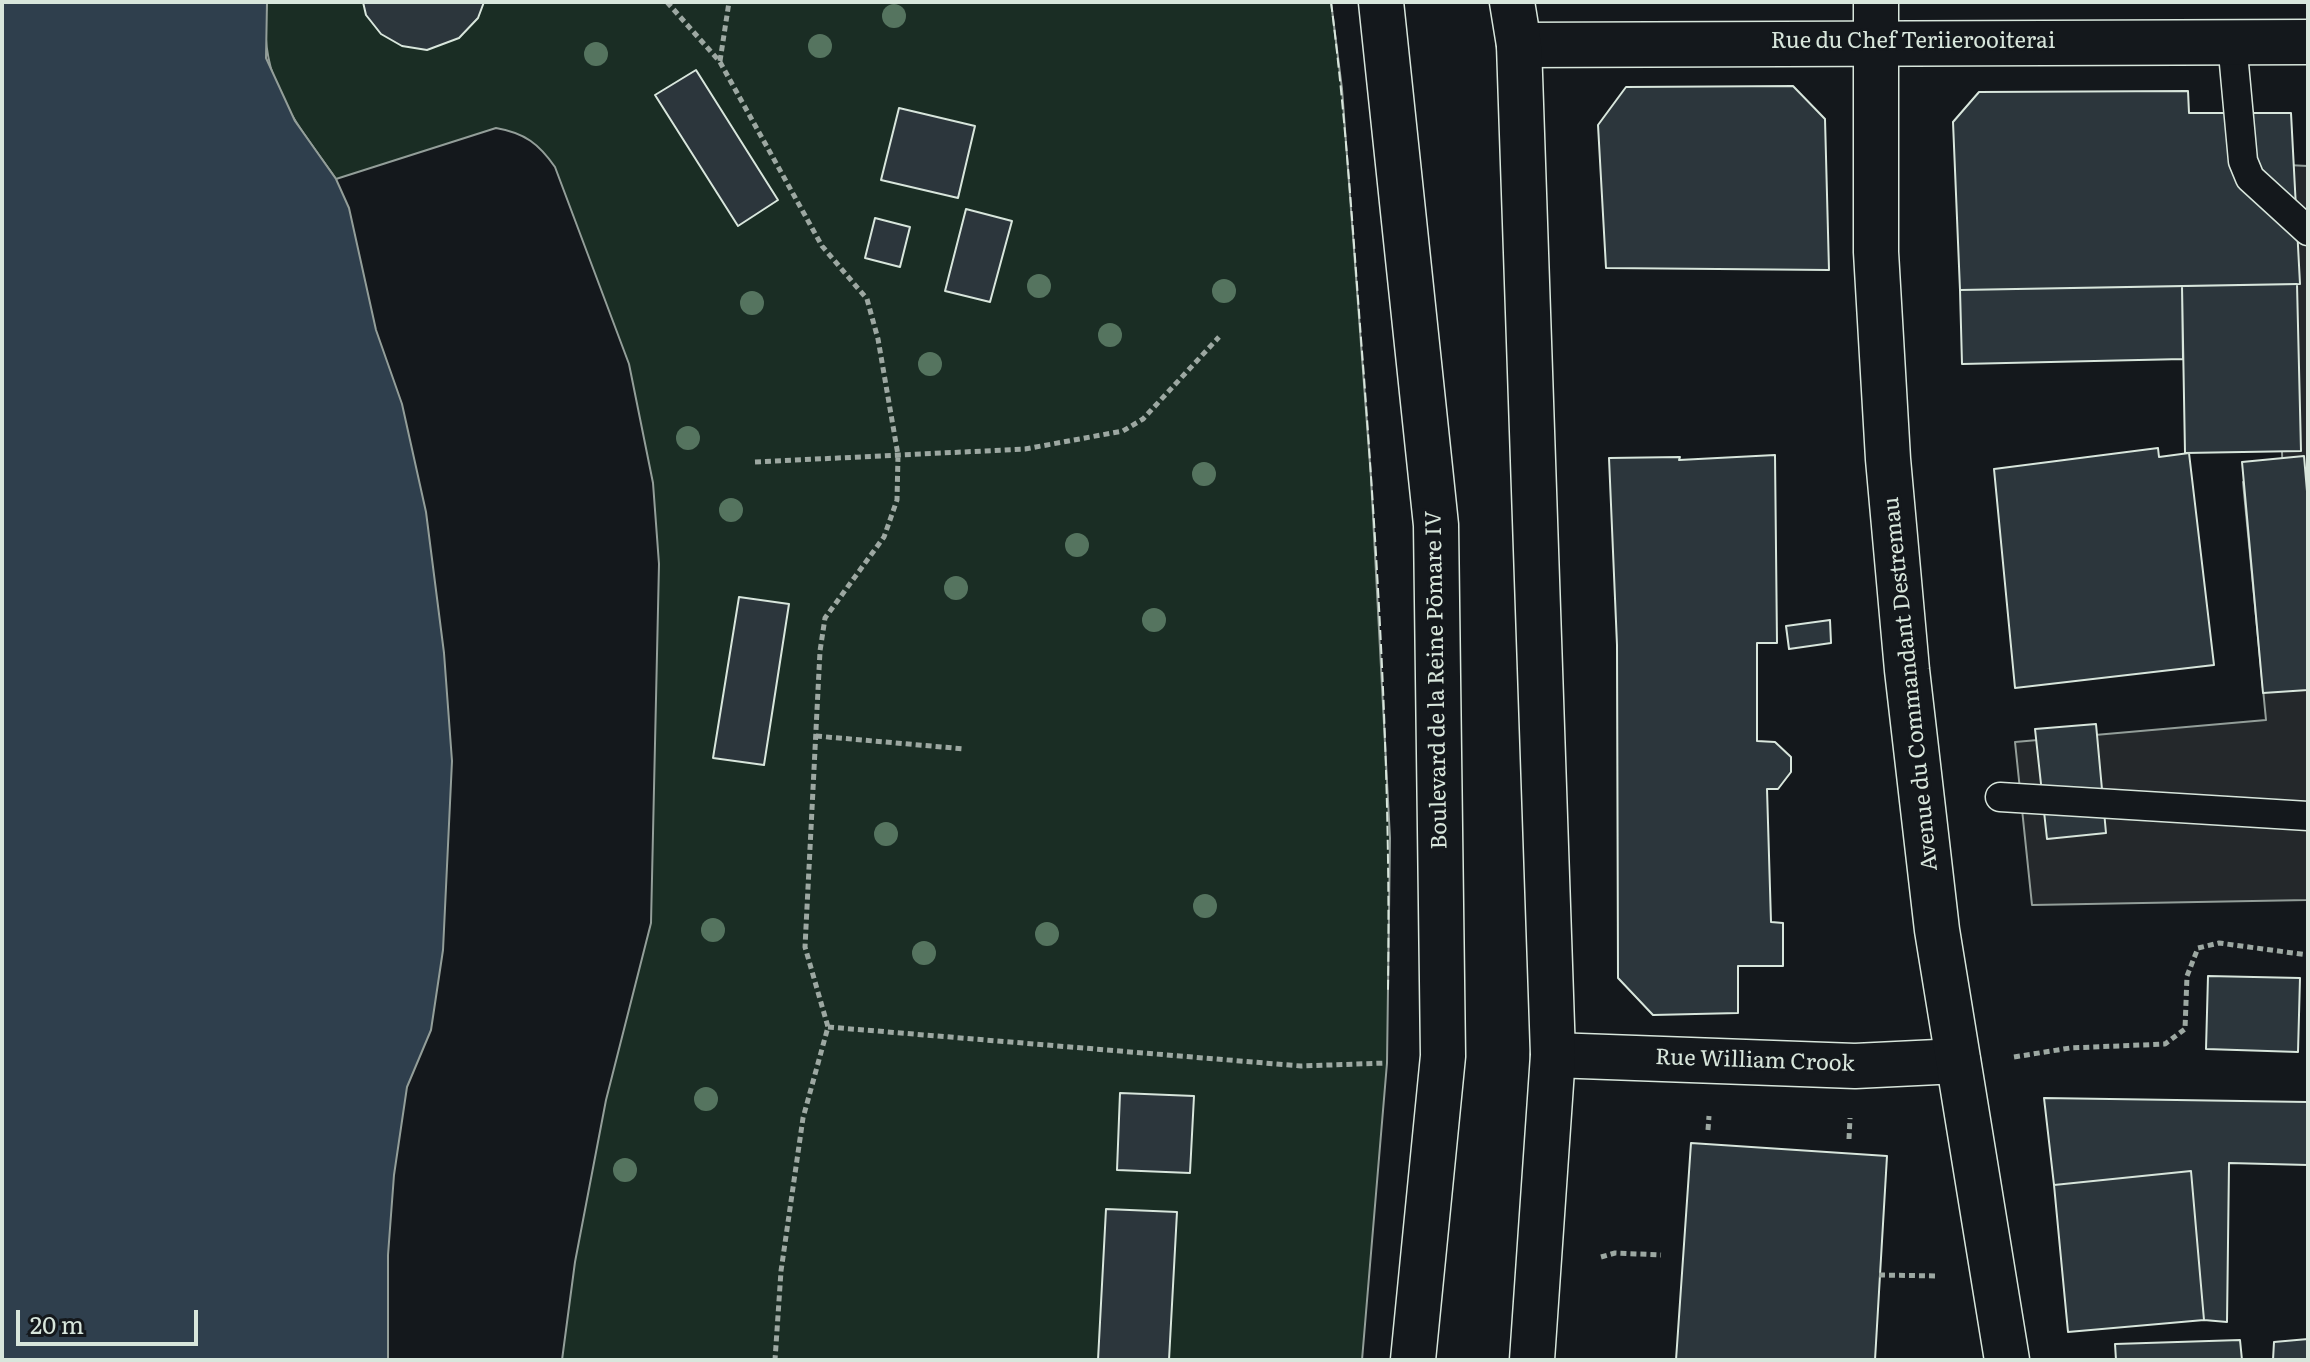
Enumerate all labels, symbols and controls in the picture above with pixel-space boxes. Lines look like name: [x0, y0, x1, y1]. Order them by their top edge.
street label: Rue du Chef Teriierooiterai: [1771, 29, 2055, 55]
street label: Avenue du Commandant Destremau: [1878, 496, 1944, 872]
street label: Boulevard de la Reine Pōmare IV: [1421, 510, 1453, 850]
street label: Rue William Crook: [1655, 1044, 1855, 1078]
scale bar: [20, 1294, 202, 1344]
text: 20 m: [30, 1306, 84, 1341]

